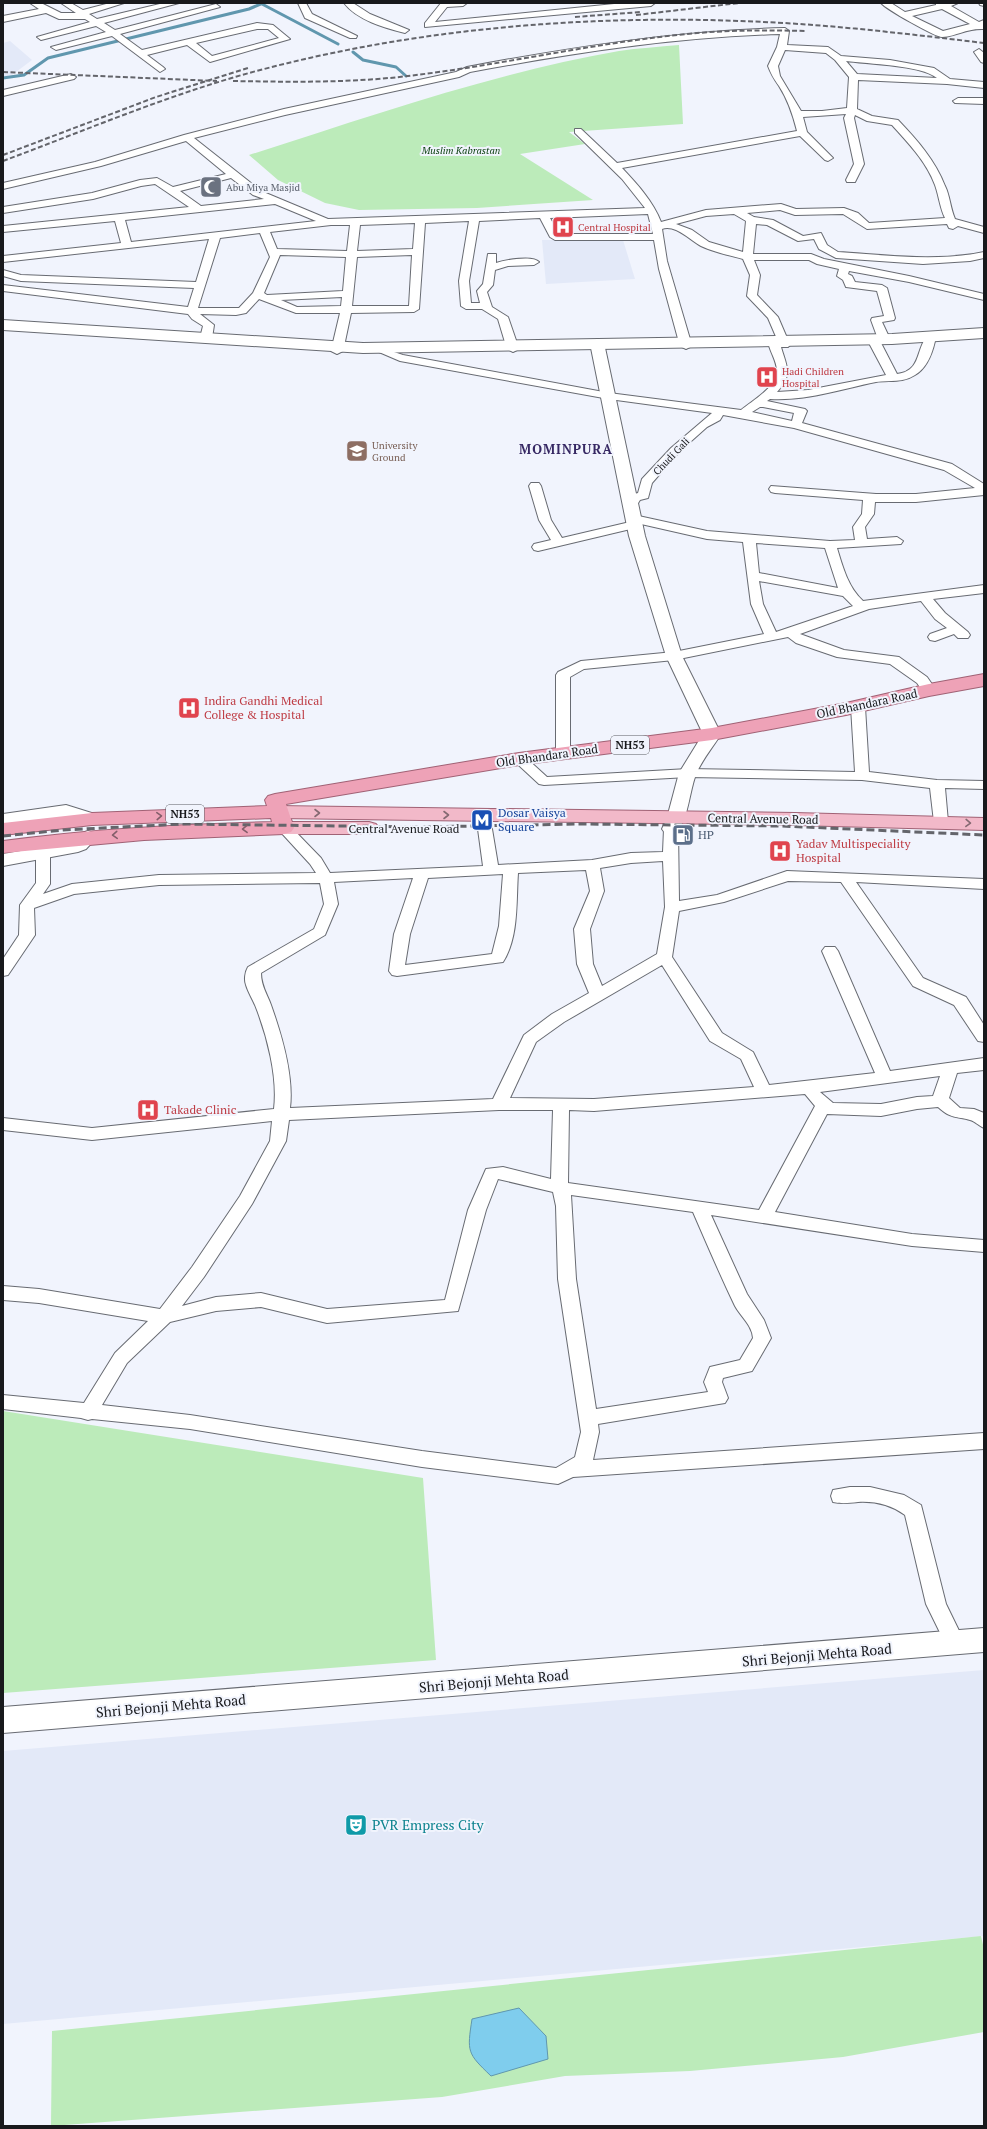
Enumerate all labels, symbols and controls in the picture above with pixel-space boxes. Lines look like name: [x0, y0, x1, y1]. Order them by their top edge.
park label: Muslim Kabrastan: [421, 144, 500, 157]
mosque icon: Abu Miya Masjid: [198, 174, 224, 200]
place label: Abu Miya Masjid: [226, 181, 301, 194]
hospital icon: Central Hospital: [550, 214, 576, 240]
place label: Central Hospital: [578, 221, 651, 234]
hospital icon: Hadi Children Hospital: [754, 364, 780, 390]
place label: Hadi Children Hospital: [782, 365, 844, 390]
street label: Chudi Gali: [650, 435, 692, 478]
school or university icon: University Ground: [344, 438, 370, 464]
place label: University Ground: [372, 439, 418, 464]
district label: MOMINPURA: [519, 440, 613, 458]
street label: Old Bhandara Road: [815, 685, 919, 722]
place label: Indira Gandhi Medical College & Hospital: [204, 693, 323, 722]
hospital icon: Indira Gandhi Medical College & Hospital: [176, 695, 202, 721]
road number: NH53: [611, 736, 649, 754]
street label: Old Bhandara Road: [495, 741, 599, 770]
road number: NH53: [166, 805, 204, 823]
place label: Dosar Vaisya Square: [498, 805, 566, 834]
metro station icon: Dosar Vaisya Square: [469, 807, 495, 833]
one-way arrow: [314, 809, 320, 817]
street label: Central Avenue Road: [707, 810, 819, 827]
one-way arrow: [156, 811, 162, 820]
one-way arrow: [443, 811, 449, 819]
one-way arrow: [965, 819, 971, 827]
street label: Central Avenue Road: [348, 821, 460, 836]
fuel station icon: HP: [670, 822, 696, 848]
one-way arrow: [242, 825, 248, 833]
place label: HP: [698, 827, 714, 842]
one-way arrow: [112, 830, 118, 839]
place label: Yadav Multispeciality Hospital: [796, 836, 911, 865]
hospital icon: Yadav Multispeciality Hospital: [767, 838, 793, 864]
hospital icon: Takade Clinic: [135, 1097, 161, 1123]
place label: Takade Clinic: [164, 1102, 237, 1117]
street label: Shri Bejonji Mehta Road: [741, 1638, 893, 1671]
street label: Shri Bejonji Mehta Road: [418, 1664, 570, 1697]
street label: Shri Bejonji Mehta Road: [95, 1689, 247, 1722]
theatre icon: PVR Empress City: [343, 1812, 369, 1838]
place label: PVR Empress City: [372, 1815, 484, 1834]

